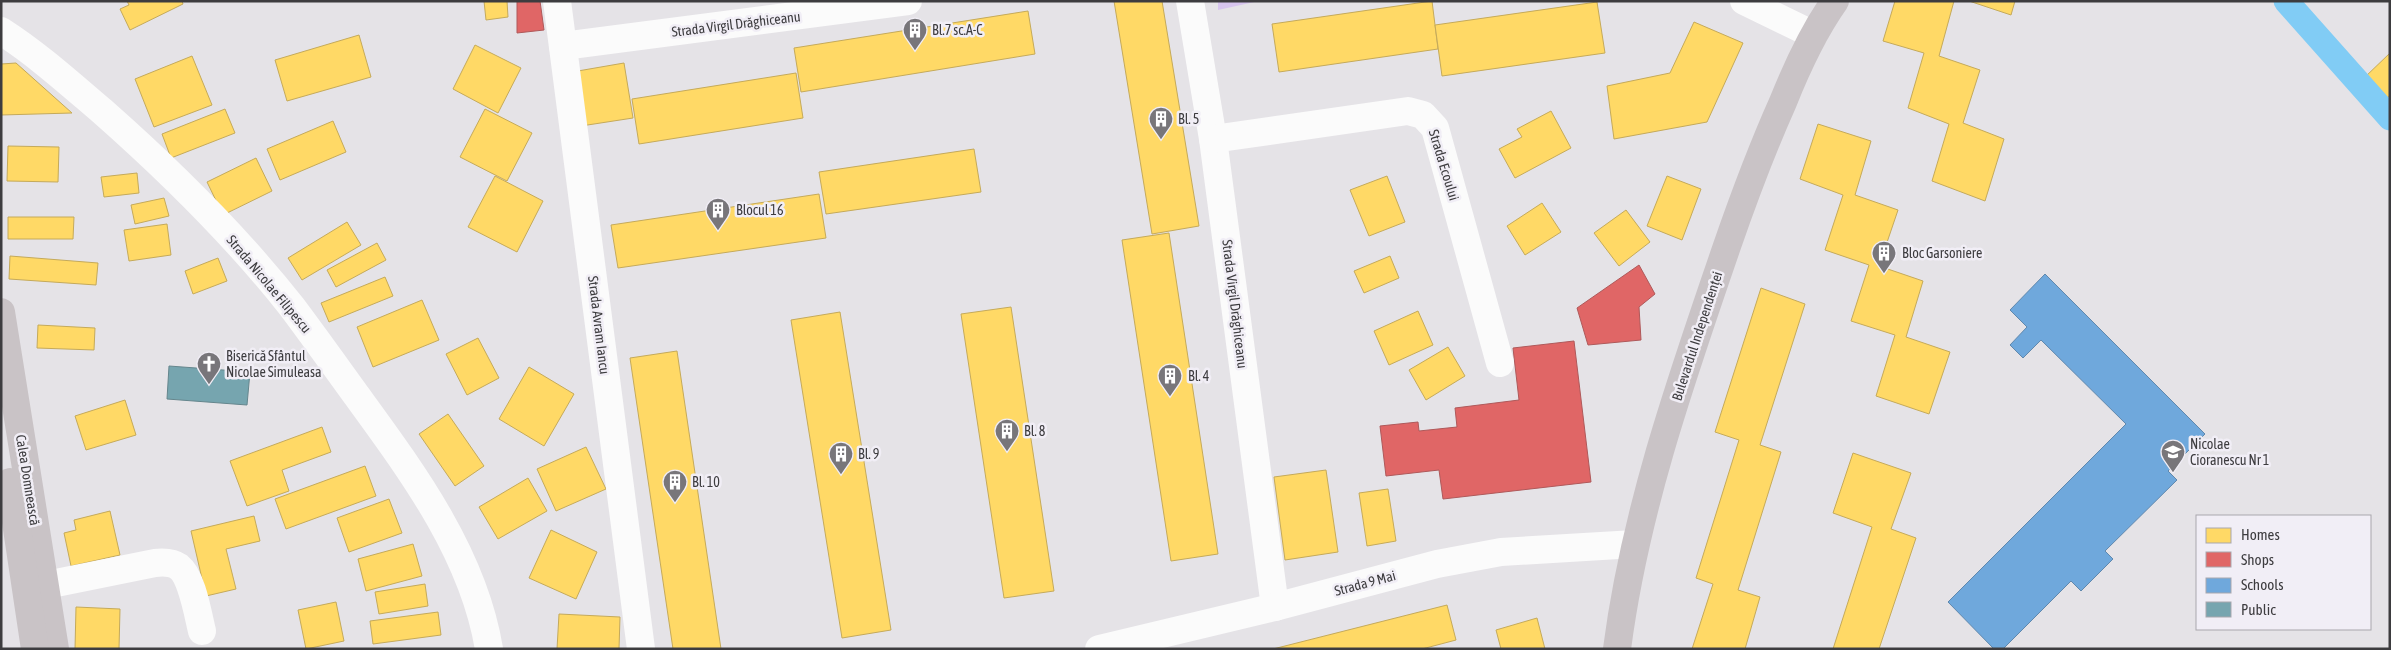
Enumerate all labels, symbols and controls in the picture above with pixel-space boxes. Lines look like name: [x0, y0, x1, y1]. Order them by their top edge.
street label: Strada Virgil Drăghiceanu: [671, 8, 801, 40]
building icon: Bl.7 sc.A-C: [902, 17, 928, 51]
place label: Bl.7 sc.A-C: [932, 22, 983, 38]
building icon: Bl. 5: [1148, 106, 1174, 140]
place label: Bl. 5: [1178, 111, 1199, 127]
street label: Strada Ecoului: [1426, 128, 1462, 202]
building icon: Blocul 16: [705, 197, 731, 231]
place label: Blocul 16: [736, 202, 784, 218]
street label: Strada Nicolae Filipescu: [223, 232, 315, 336]
street label: Strada Virgil Drăghiceanu: [1219, 239, 1251, 369]
building icon: Bloc Garsoniere: [1871, 240, 1897, 274]
place label: Bloc Garsoniere: [1902, 245, 1982, 261]
street label: Bulevardul Independenței: [1669, 269, 1725, 403]
street label: Strada Avram Iancu: [585, 275, 613, 375]
place label: Biserică Sfântul Nicolae Simuleasa: [226, 348, 322, 380]
church icon: Biserică Sfântul Nicolae Simuleasa: [196, 351, 222, 385]
building icon: Bl. 4: [1157, 363, 1183, 397]
place label: Bl. 4: [1188, 368, 1210, 384]
building icon: Bl. 8: [994, 418, 1020, 452]
place label: Bl. 8: [1024, 423, 1046, 439]
street label: Calea Domnească: [13, 433, 43, 527]
place label: Nicolae Cioranescu Nr 1: [2190, 436, 2269, 468]
school or university icon: Nicolae Cioranescu Nr 1: [2160, 439, 2186, 473]
building icon: Bl. 9: [828, 441, 854, 475]
place label: Bl. 9: [858, 446, 879, 462]
building icon: Bl. 10: [662, 469, 688, 503]
place label: Bl. 10: [692, 474, 720, 490]
legend: [2196, 515, 2371, 630]
text: Homes: [2241, 526, 2280, 543]
text: Shops: [2241, 551, 2274, 568]
street label: Strada 9 Mai: [1333, 567, 1397, 599]
text: Schools: [2241, 576, 2284, 593]
text: Public: [2241, 601, 2276, 618]

